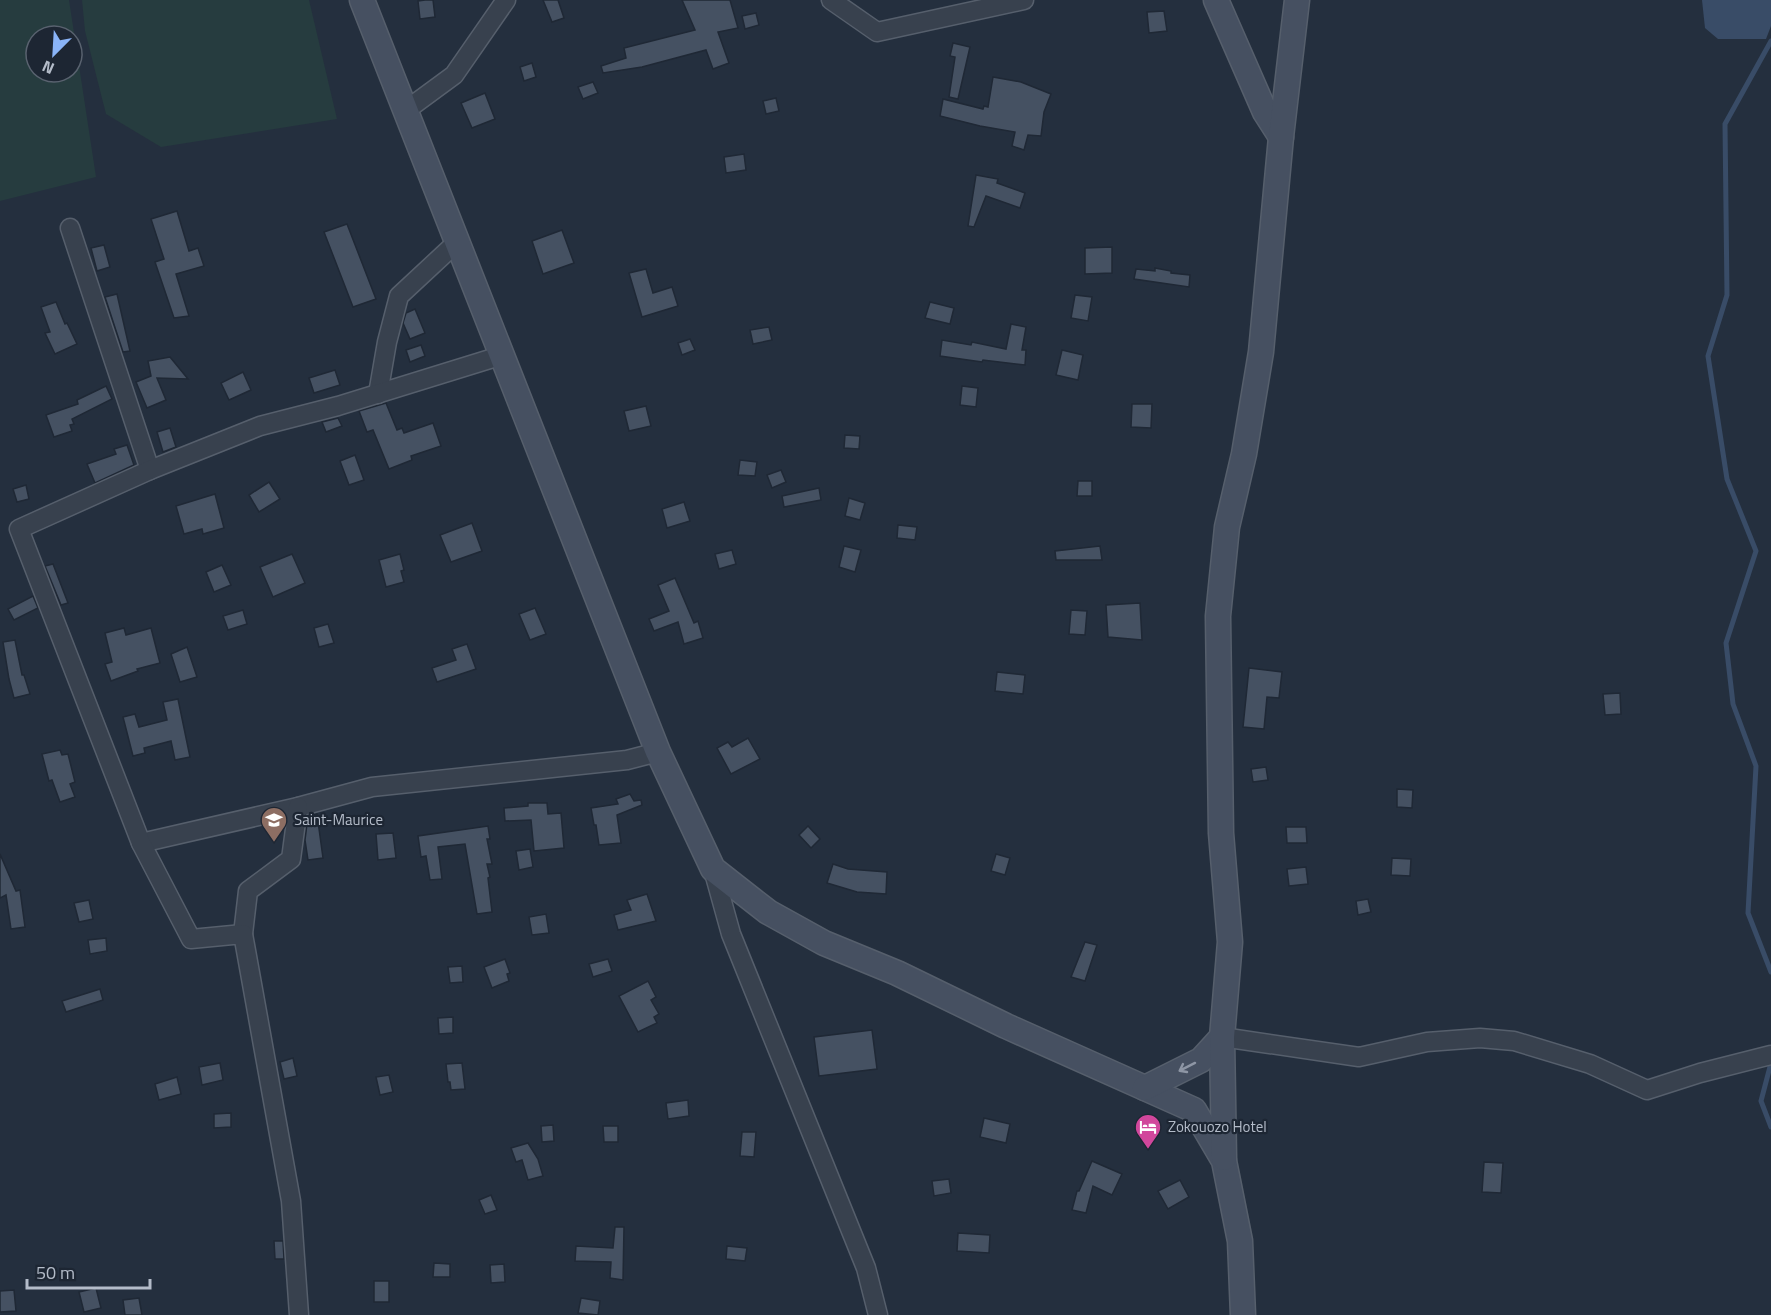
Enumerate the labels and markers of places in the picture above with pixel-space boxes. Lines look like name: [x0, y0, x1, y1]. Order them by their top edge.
school or university icon: Saint-Maurice: [259, 805, 289, 843]
place label: Saint-Maurice: [294, 808, 383, 831]
hotel icon: Zokouozo Hotel: [1133, 1112, 1163, 1150]
place label: Zokouozo Hotel: [1168, 1115, 1267, 1138]

